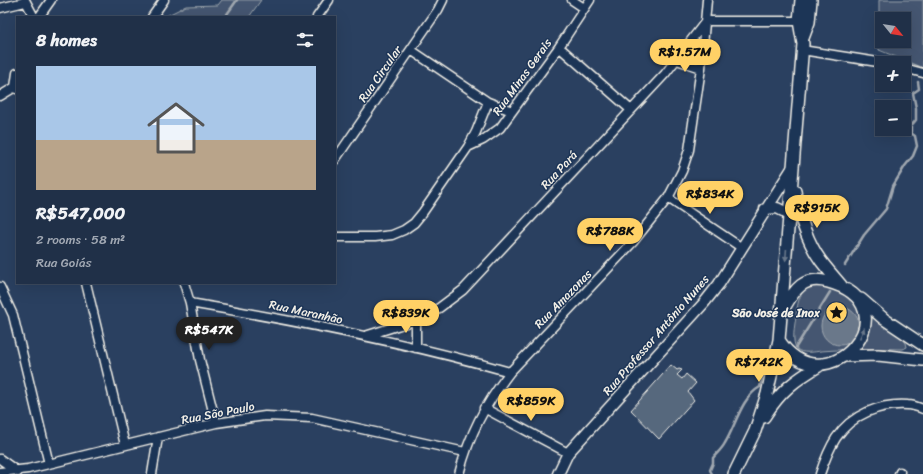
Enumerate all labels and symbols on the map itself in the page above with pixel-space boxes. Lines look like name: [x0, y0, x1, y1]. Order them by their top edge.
north arrow: [875, 12, 911, 48]
street label: Rua Minas Gerais: [486, 33, 558, 120]
pin: R$1.57M: [648, 39, 722, 73]
street label: Rua Circular: [352, 40, 408, 107]
street label: Rua Pará: [535, 145, 583, 195]
pin: R$834K: [677, 181, 743, 215]
pin: R$915K: [784, 195, 850, 229]
pin: R$788K: [577, 218, 643, 252]
one-way arrow: [782, 249, 789, 261]
street label: Rua Amazonas: [529, 264, 598, 334]
street label: Rua Professor Antônio Nunes: [597, 269, 715, 400]
street label: Rua Maranhão: [267, 293, 345, 331]
pin: R$839K: [373, 300, 439, 334]
place icon: São José de Inox: [823, 300, 849, 326]
place label: São José de Inox: [731, 302, 821, 324]
pin: R$547K: [176, 317, 242, 351]
one-way arrow: [859, 327, 865, 339]
pin: R$742K: [726, 349, 792, 383]
pin: R$859K: [498, 388, 564, 422]
street label: Rua São Paulo: [179, 395, 257, 431]

